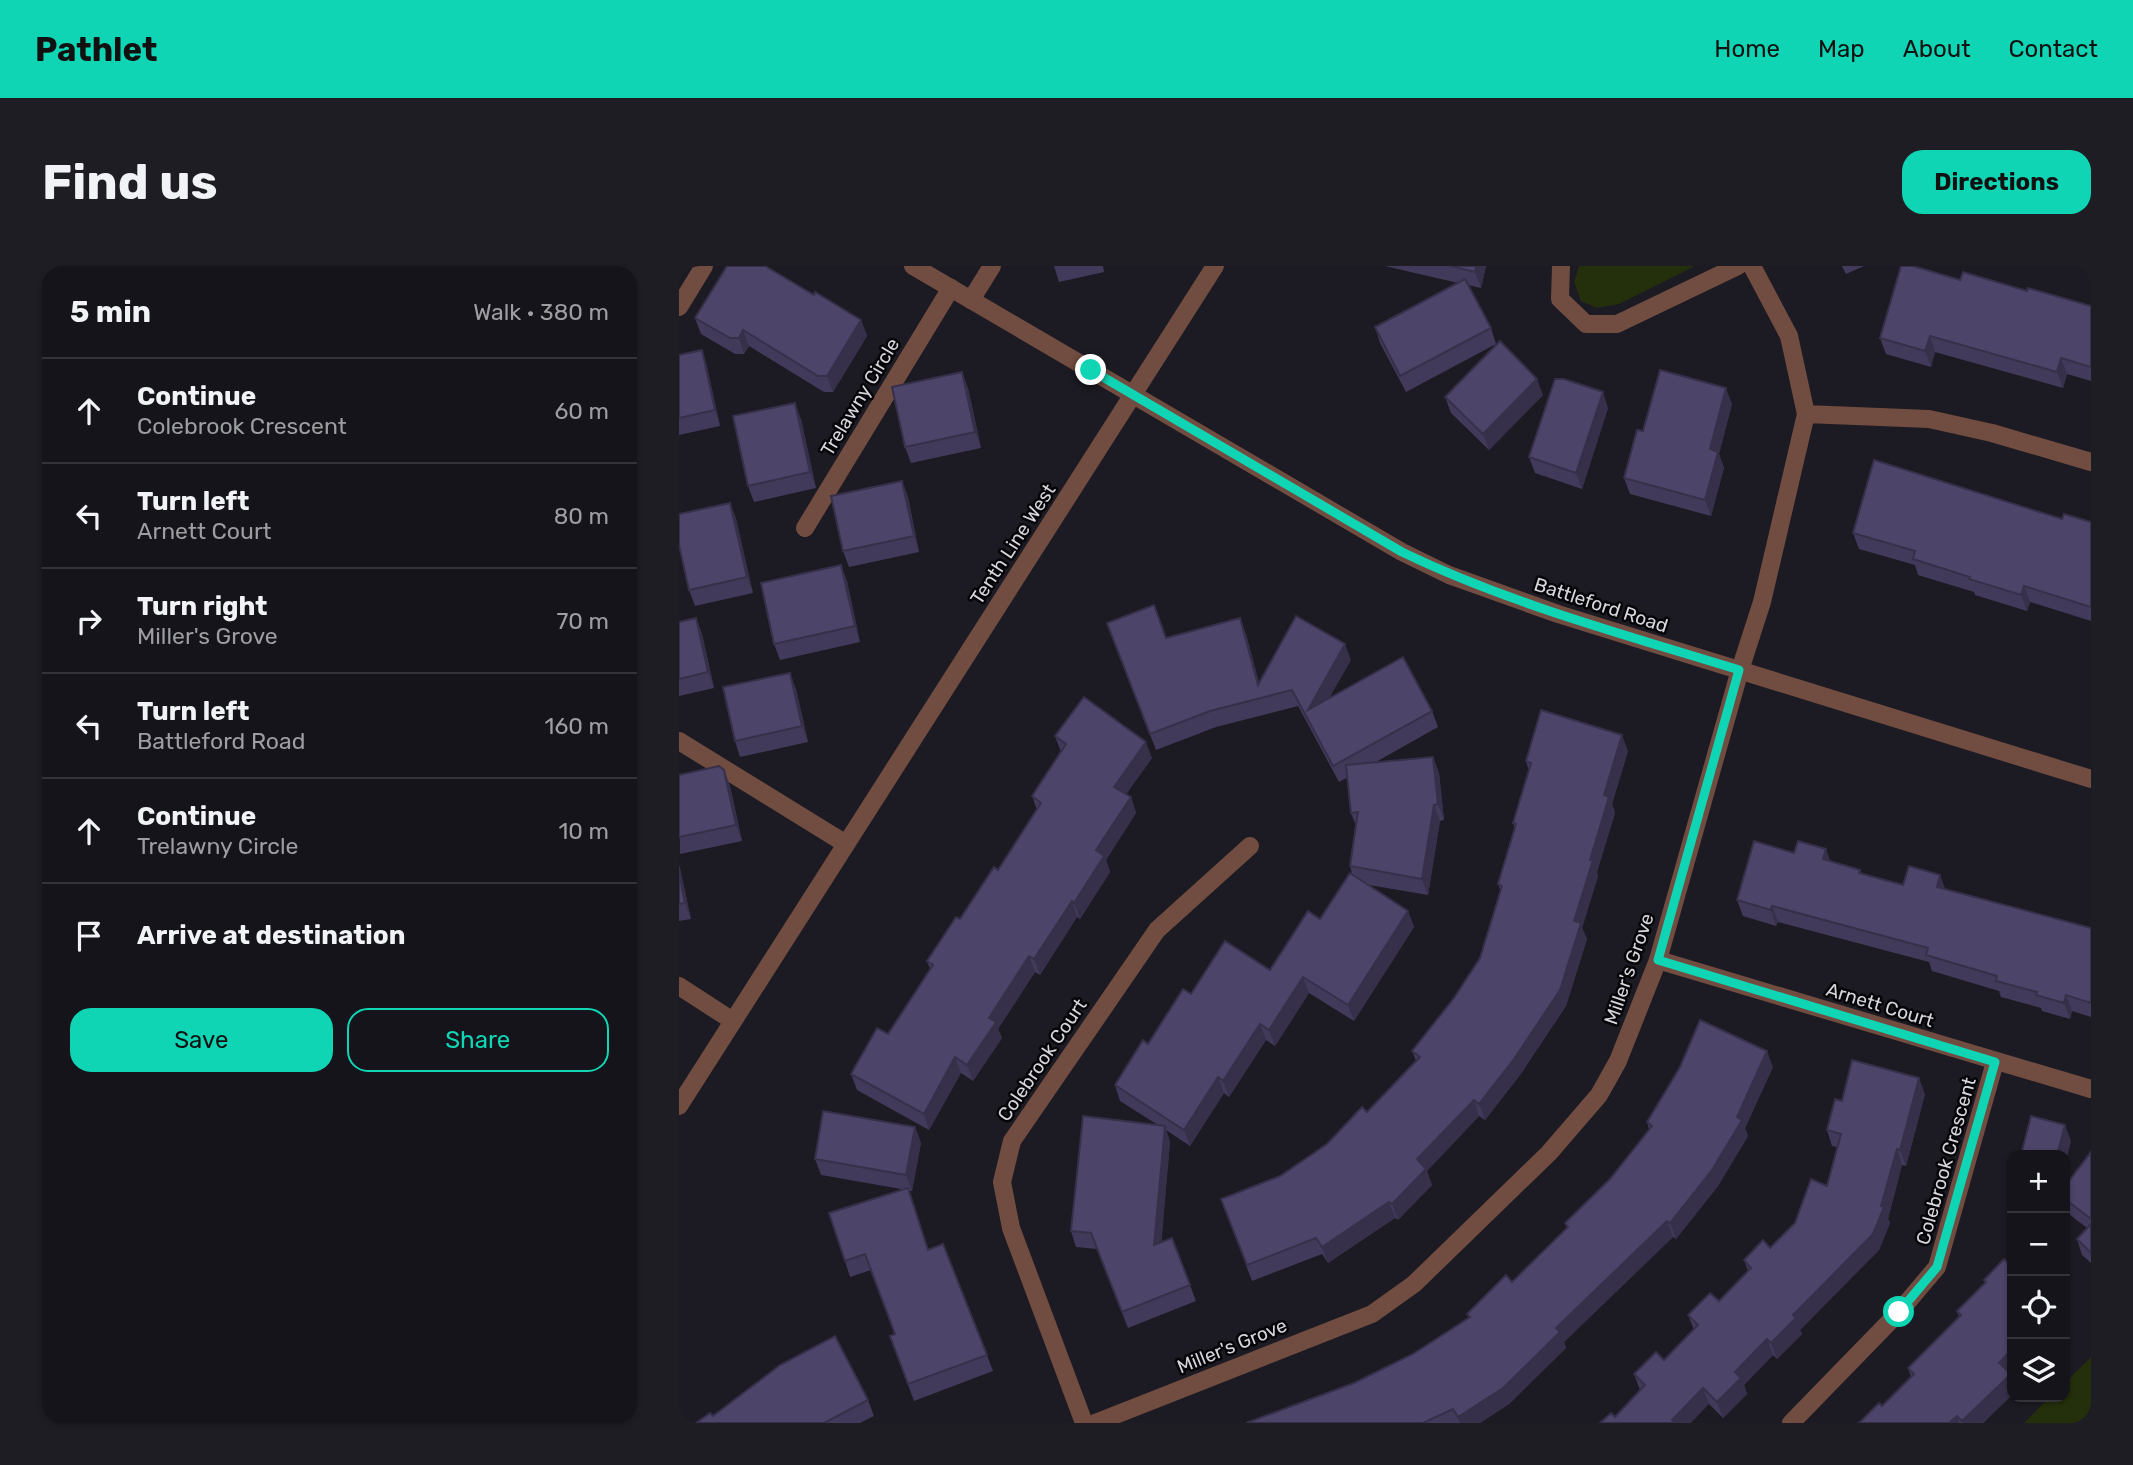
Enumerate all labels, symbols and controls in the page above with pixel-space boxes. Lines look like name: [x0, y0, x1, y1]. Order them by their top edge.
text: Pathlet: [35, 30, 158, 69]
text: Home: [1714, 35, 1780, 63]
text: Map: [1818, 35, 1865, 63]
text: About: [1903, 35, 1971, 63]
text: Contact: [2009, 35, 2098, 63]
button: Directions: [1902, 150, 2091, 214]
text: Find us: [42, 153, 218, 211]
text: 5 min: [70, 294, 151, 330]
text: Walk · 380 m: [473, 298, 609, 326]
street label: Trelawny Circle: [816, 334, 904, 460]
route end: [1075, 354, 1106, 385]
text: Continue: [137, 381, 256, 412]
icon: ahead: [70, 392, 108, 430]
text: 60 m: [554, 397, 609, 425]
text: Colebrook Crescent: [137, 412, 347, 440]
street label: Tenth Line West: [965, 479, 1061, 609]
text: Turn left: [137, 486, 249, 517]
icon: left: [70, 497, 108, 535]
text: 80 m: [554, 502, 609, 530]
text: Arnett Court: [137, 517, 272, 545]
street label: Battleford Road: [1531, 573, 1671, 637]
text: Turn right: [137, 591, 267, 622]
icon: right: [70, 602, 108, 640]
text: 70 m: [557, 607, 609, 635]
text: Miller's Grove: [137, 622, 278, 650]
text: Turn left: [137, 696, 249, 727]
icon: left: [70, 707, 108, 745]
text: 160 m: [545, 712, 609, 740]
text: Battleford Road: [137, 727, 305, 755]
text: Continue: [137, 801, 256, 832]
icon: ahead: [70, 812, 108, 850]
text: 10 m: [558, 817, 609, 845]
text: Trelawny Circle: [137, 832, 298, 860]
street label: Miller's Grove: [1599, 910, 1659, 1028]
icon: arrive: [70, 917, 108, 955]
text: Arrive at destination: [137, 920, 405, 951]
street label: Arnett Court: [1823, 978, 1937, 1032]
street label: Colebrook Court: [993, 994, 1092, 1126]
button: Save: [70, 1008, 333, 1072]
button: Share: [347, 1008, 609, 1072]
street label: Colebrook Crescent: [1911, 1074, 1981, 1247]
map controls: [2007, 1150, 2070, 1402]
button: +: [2007, 1150, 2070, 1213]
button: −: [2007, 1213, 2070, 1276]
button: locate: [2007, 1276, 2070, 1339]
route start: [1883, 1296, 1914, 1327]
street label: Miller's Grove: [1174, 1314, 1290, 1378]
button: layers: [2007, 1339, 2070, 1402]

